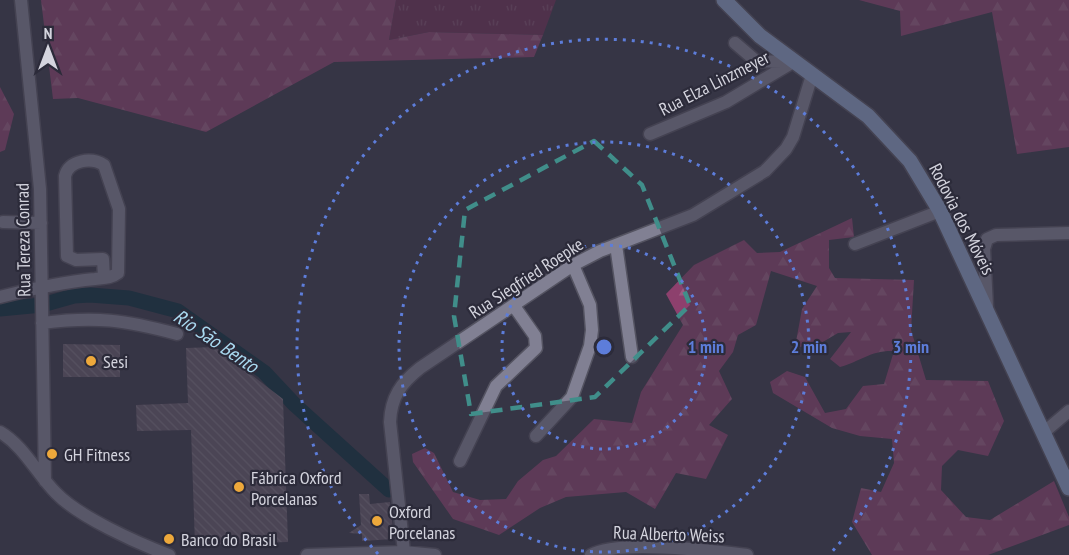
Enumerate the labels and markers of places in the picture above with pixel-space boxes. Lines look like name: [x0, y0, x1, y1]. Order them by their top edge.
centre of rings: [594, 337, 614, 357]
place label: Sesi: [103, 350, 128, 373]
marker: Sesi: [84, 354, 98, 368]
place label: GH Fitness: [64, 443, 130, 466]
marker: GH Fitness: [45, 447, 59, 461]
place label: Fábrica Oxford Porcelanas: [251, 466, 342, 510]
marker: Fábrica Oxford Porcelanas: [232, 480, 246, 494]
place label: Oxford Porcelanas: [389, 500, 455, 544]
marker: Oxford Porcelanas: [370, 514, 384, 528]
place label: Banco do Brasil: [181, 528, 277, 551]
marker: Banco do Brasil: [162, 532, 176, 546]

